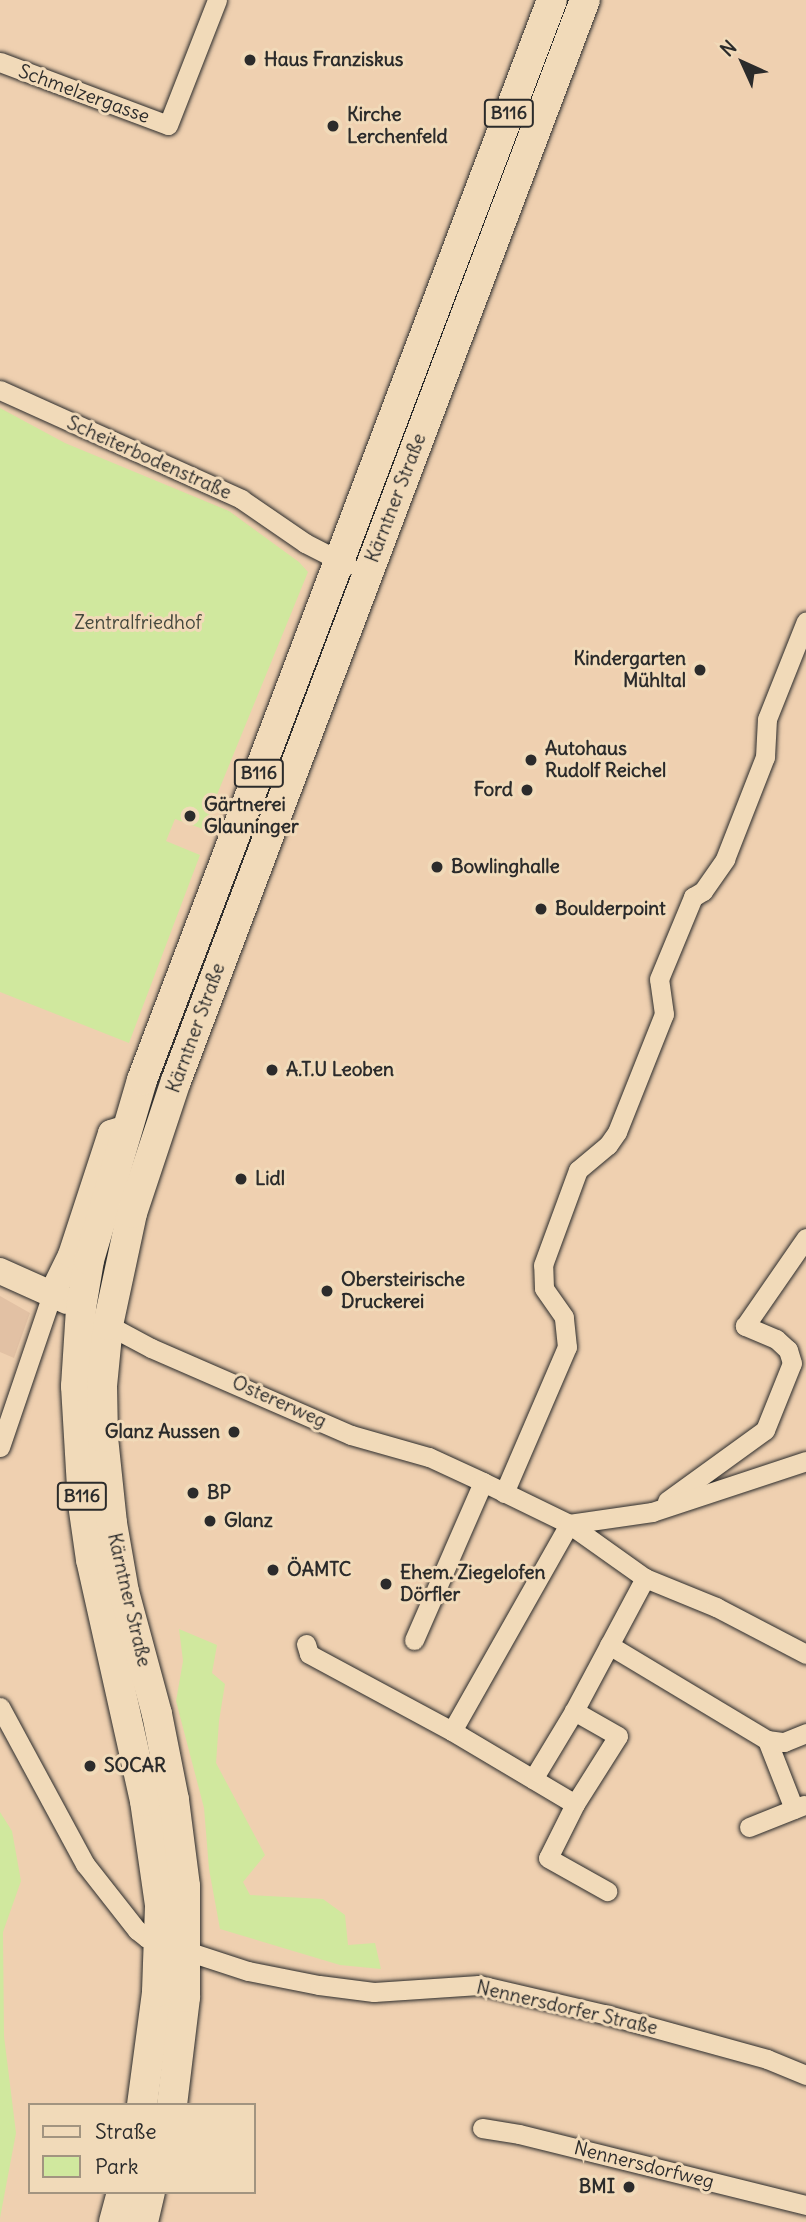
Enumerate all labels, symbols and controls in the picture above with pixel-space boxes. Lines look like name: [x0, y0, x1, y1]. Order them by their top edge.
north arrow: [708, 28, 778, 98]
text: N: [715, 35, 741, 61]
place label: Haus Franziskus: [264, 49, 403, 71]
marker: Haus Franziskus: [242, 52, 258, 68]
street label: Schmelzergasse: [15, 60, 153, 128]
road number: B116: [483, 98, 535, 128]
place label: Kirche Lerchenfeld: [347, 104, 448, 148]
marker: Kirche Lerchenfeld: [325, 118, 341, 134]
street label: Scheiterbodenstraße: [63, 412, 235, 504]
street label: Kärntner Straße: [361, 430, 431, 566]
park label: Zentralfriedhof: [74, 612, 202, 634]
place label: Kindergarten Mühltal: [574, 648, 686, 692]
marker: Kindergarten Mühltal: [692, 662, 708, 678]
place label: Autohaus Rudolf Reichel: [545, 738, 666, 782]
marker: Autohaus Rudolf Reichel: [523, 752, 539, 768]
road number: B116: [233, 758, 285, 788]
place label: Ford: [474, 779, 513, 801]
marker: Ford: [519, 782, 535, 798]
place label: Gärtnerei Glauninger: [204, 794, 299, 838]
marker: Gärtnerei Glauninger: [182, 808, 198, 824]
place label: Bowlinghalle: [451, 856, 560, 878]
marker: Bowlinghalle: [429, 859, 445, 875]
place label: Boulderpoint: [555, 898, 666, 920]
marker: Boulderpoint: [533, 901, 549, 917]
street label: Kärntner Straße: [162, 960, 230, 1096]
place label: A.T.U Leoben: [286, 1059, 394, 1081]
marker: A.T.U Leoben: [264, 1062, 280, 1078]
place label: Lidl: [255, 1168, 285, 1190]
marker: Lidl: [233, 1171, 249, 1187]
place label: Obersteirische Druckerei: [341, 1269, 465, 1313]
marker: Obersteirische Druckerei: [319, 1283, 335, 1299]
street label: Ostererweg: [228, 1371, 330, 1433]
place label: Glanz Aussen: [105, 1421, 220, 1443]
marker: Glanz Aussen: [226, 1424, 242, 1440]
road number: B116: [56, 1482, 108, 1511]
place label: BP: [207, 1482, 231, 1504]
marker: BP: [185, 1485, 201, 1501]
place label: Glanz: [224, 1510, 273, 1532]
marker: Glanz: [202, 1513, 218, 1529]
street label: Kärntner Straße: [103, 1531, 155, 1669]
place label: ÖAMTC: [287, 1559, 351, 1581]
marker: ÖAMTC: [265, 1562, 281, 1578]
place label: Ehem. Ziegelofen Dörfler: [400, 1562, 545, 1606]
marker: Ehem. Ziegelofen Dörfler: [378, 1576, 394, 1592]
place label: SOCAR: [104, 1755, 166, 1777]
marker: SOCAR: [82, 1758, 98, 1774]
street label: Nennersdorfer Straße: [474, 1976, 660, 2040]
legend: [28, 2103, 256, 2194]
text: Straße: [95, 2118, 156, 2145]
street label: Nennersdorfweg: [572, 2137, 716, 2193]
text: Park: [95, 2153, 138, 2180]
place label: BMI: [579, 2176, 615, 2198]
marker: BMI: [621, 2179, 637, 2195]

